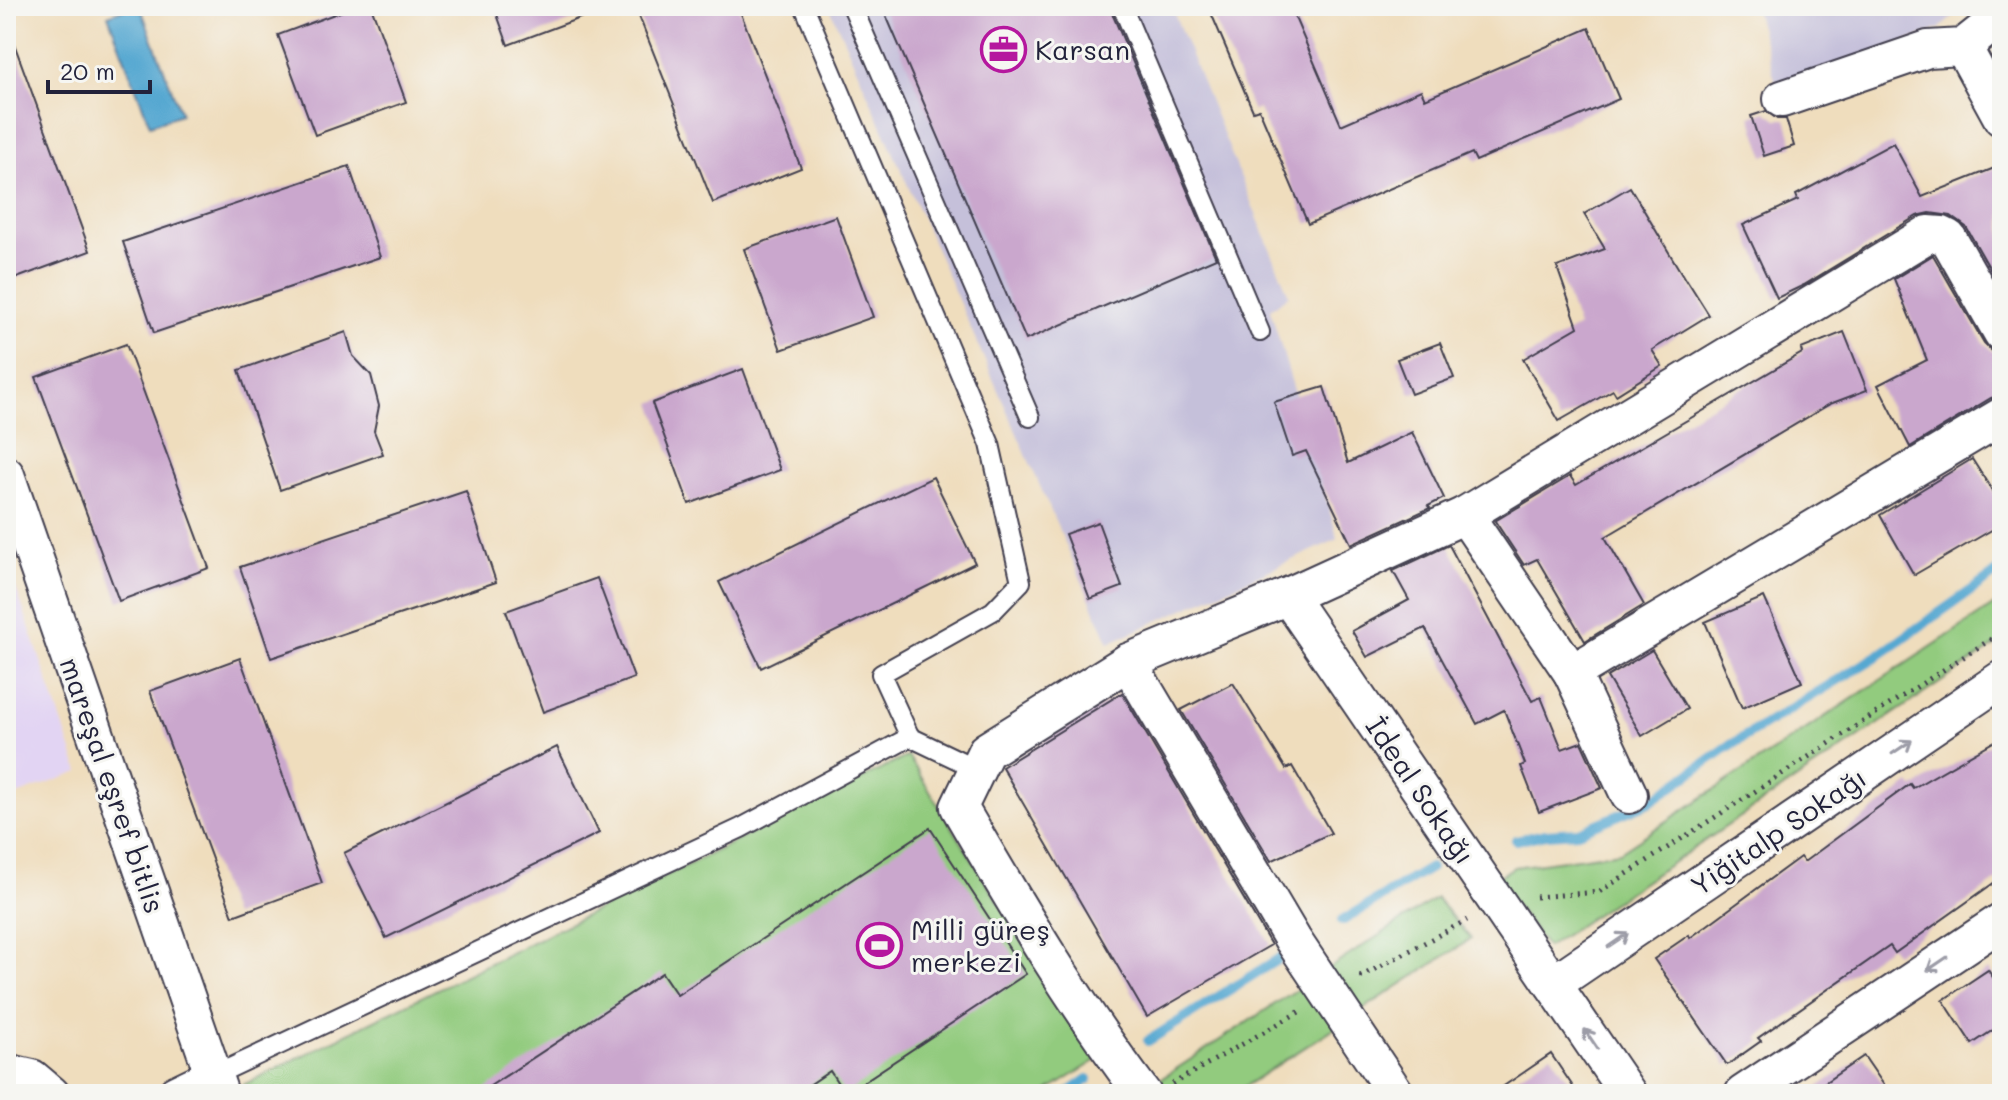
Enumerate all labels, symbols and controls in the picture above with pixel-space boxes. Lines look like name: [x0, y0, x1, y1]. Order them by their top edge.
office icon: Karsan: [980, 25, 1028, 73]
place label: Karsan: [1035, 31, 1130, 67]
scale bar: [48, 44, 150, 94]
text: 20 m: [60, 55, 115, 86]
street label: mareşal eşref bitlis: [52, 652, 174, 918]
street label: İdeal Sokağı: [1358, 709, 1484, 871]
one-way arrow: [1891, 738, 1913, 755]
street label: Yiğitalp Sokağı: [1683, 759, 1873, 903]
place label: Milli güreş merkezi: [911, 911, 1050, 979]
sports icon: Milli güreş merkezi: [856, 921, 904, 969]
one-way arrow: [1606, 932, 1628, 948]
one-way arrow: [1926, 957, 1949, 973]
one-way arrow: [1583, 1029, 1599, 1051]

